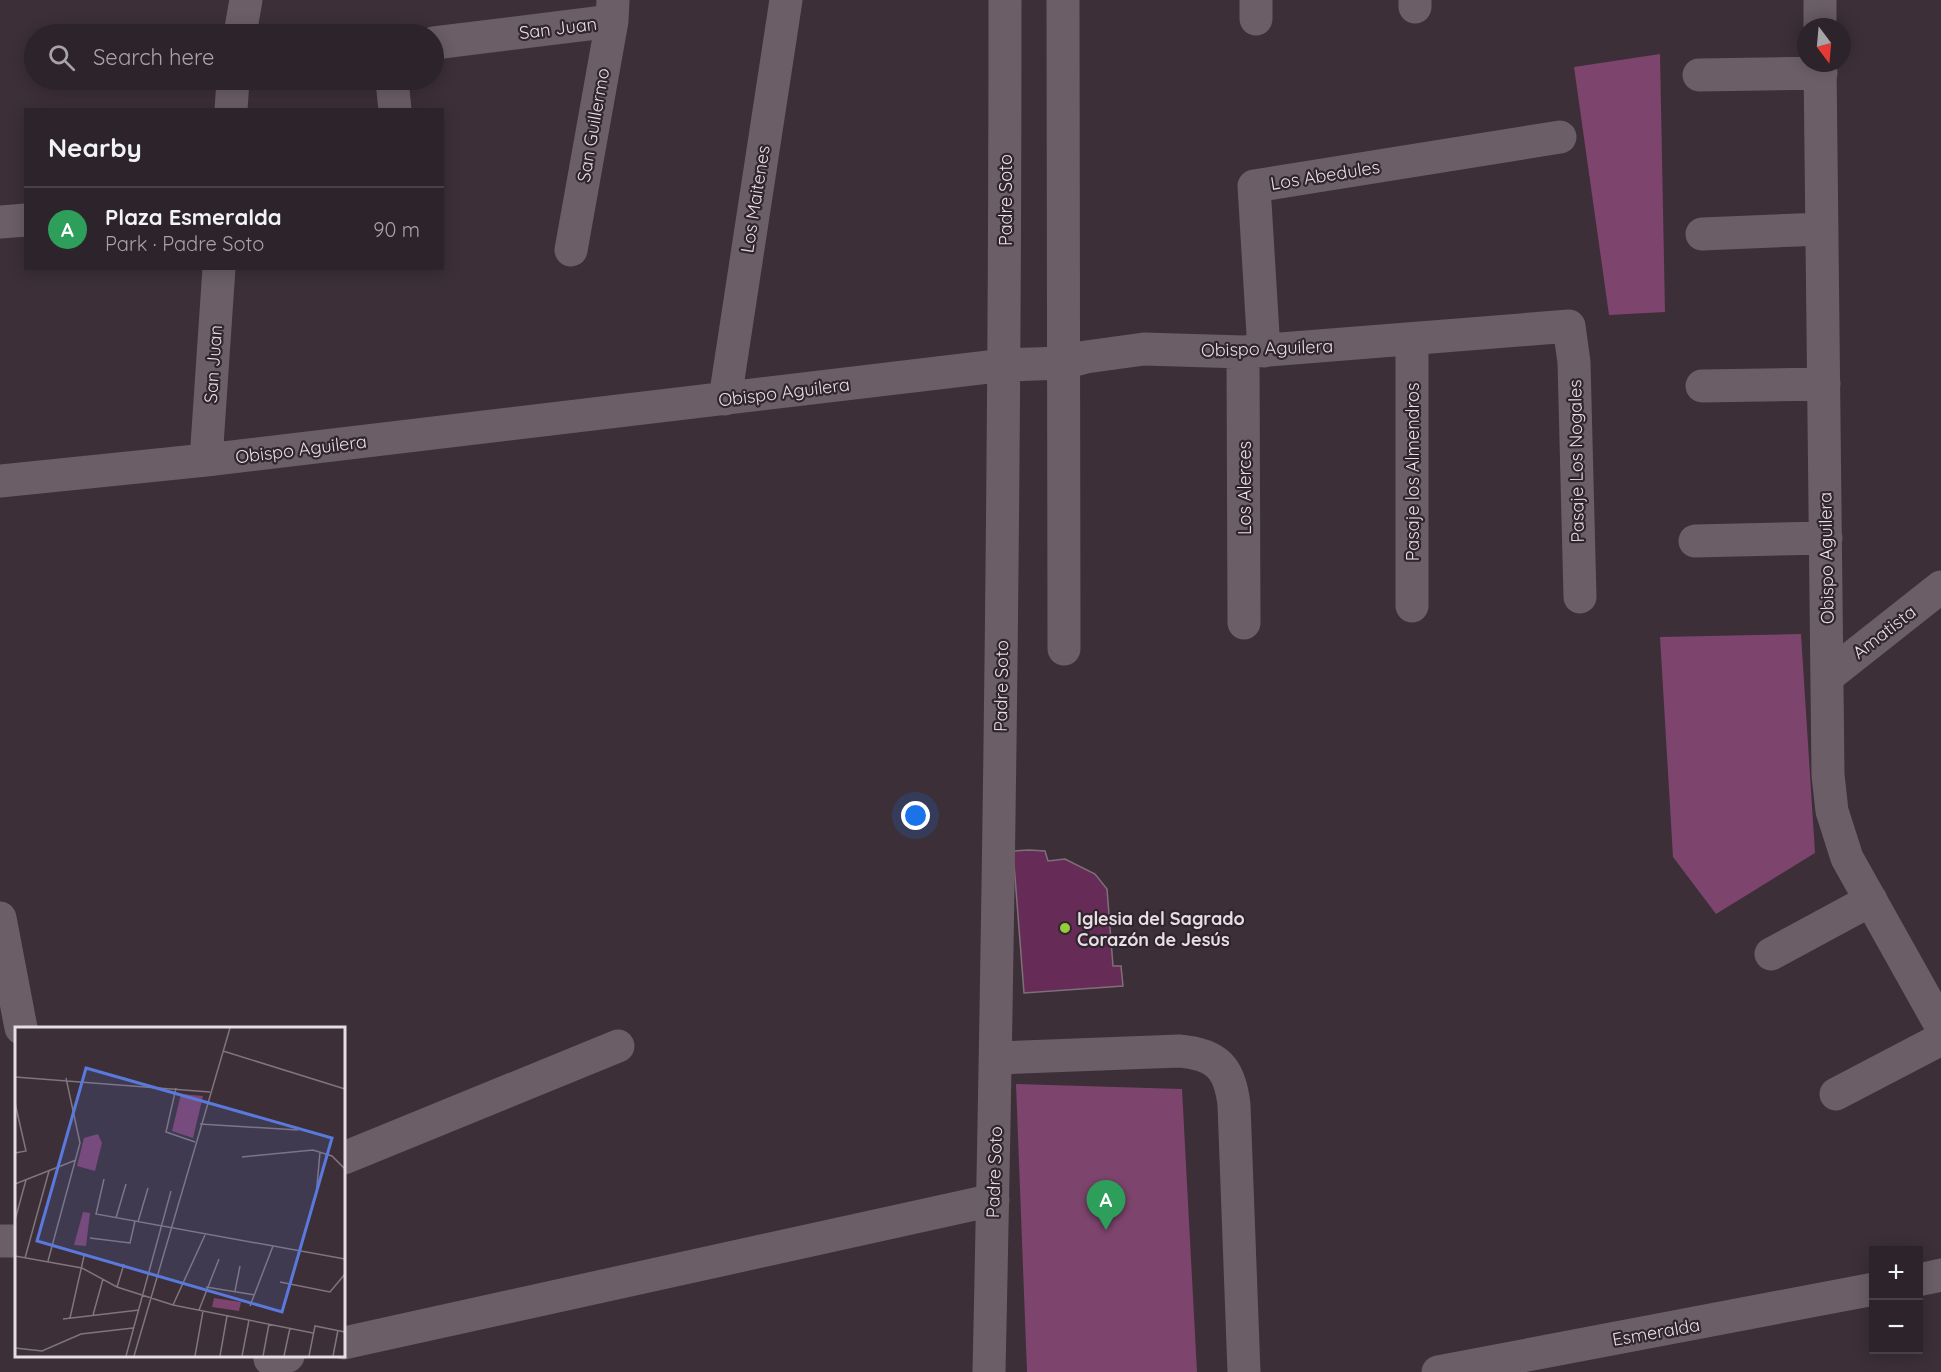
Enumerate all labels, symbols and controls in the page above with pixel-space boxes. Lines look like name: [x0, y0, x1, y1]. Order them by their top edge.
street label: San Juan: [518, 12, 598, 44]
north arrow: [1797, 18, 1851, 72]
search box: [24, 24, 444, 90]
icon: search: [45, 41, 78, 74]
text: Search here: [93, 43, 214, 71]
street label: San Guillermo: [572, 66, 614, 184]
text: Nearby: [48, 131, 142, 164]
street label: Los Maitenes: [735, 144, 775, 254]
street label: Padre Soto: [994, 154, 1017, 246]
street label: Los Abedules: [1269, 155, 1381, 195]
text: Plaza Esmeralda: [105, 203, 282, 231]
text: A: [61, 217, 74, 242]
text: 90 m: [373, 217, 420, 242]
text: Park · Padre Soto: [105, 231, 264, 256]
street label: San Juan: [199, 324, 227, 404]
street label: Obispo Aguilera: [1201, 334, 1333, 362]
street label: Obispo Aguilera: [717, 373, 851, 411]
street label: Pasaje Los Nogales: [1563, 379, 1589, 543]
street label: Pasaje los Almendros: [1401, 383, 1424, 561]
street label: Obispo Aguilera: [234, 430, 368, 468]
street label: Los Alerces: [1233, 441, 1256, 535]
street label: Obispo Aguilera: [1813, 492, 1839, 624]
street label: Amatista: [1848, 600, 1920, 664]
street label: Padre Soto: [989, 640, 1013, 732]
your location: [901, 801, 930, 830]
place label: Iglesia del Sagrado Corazón de Jesús: [1077, 907, 1245, 951]
marker: Iglesia del Sagrado Corazón de Jesús: [1058, 921, 1072, 935]
inset map: [15, 1027, 345, 1357]
street label: Padre Soto: [981, 1126, 1007, 1218]
pin: A: [1086, 1180, 1126, 1230]
map controls: [1869, 1246, 1923, 1354]
button: +: [1869, 1246, 1923, 1300]
button: −: [1869, 1300, 1923, 1354]
street label: Esmeralda: [1610, 1313, 1702, 1351]

